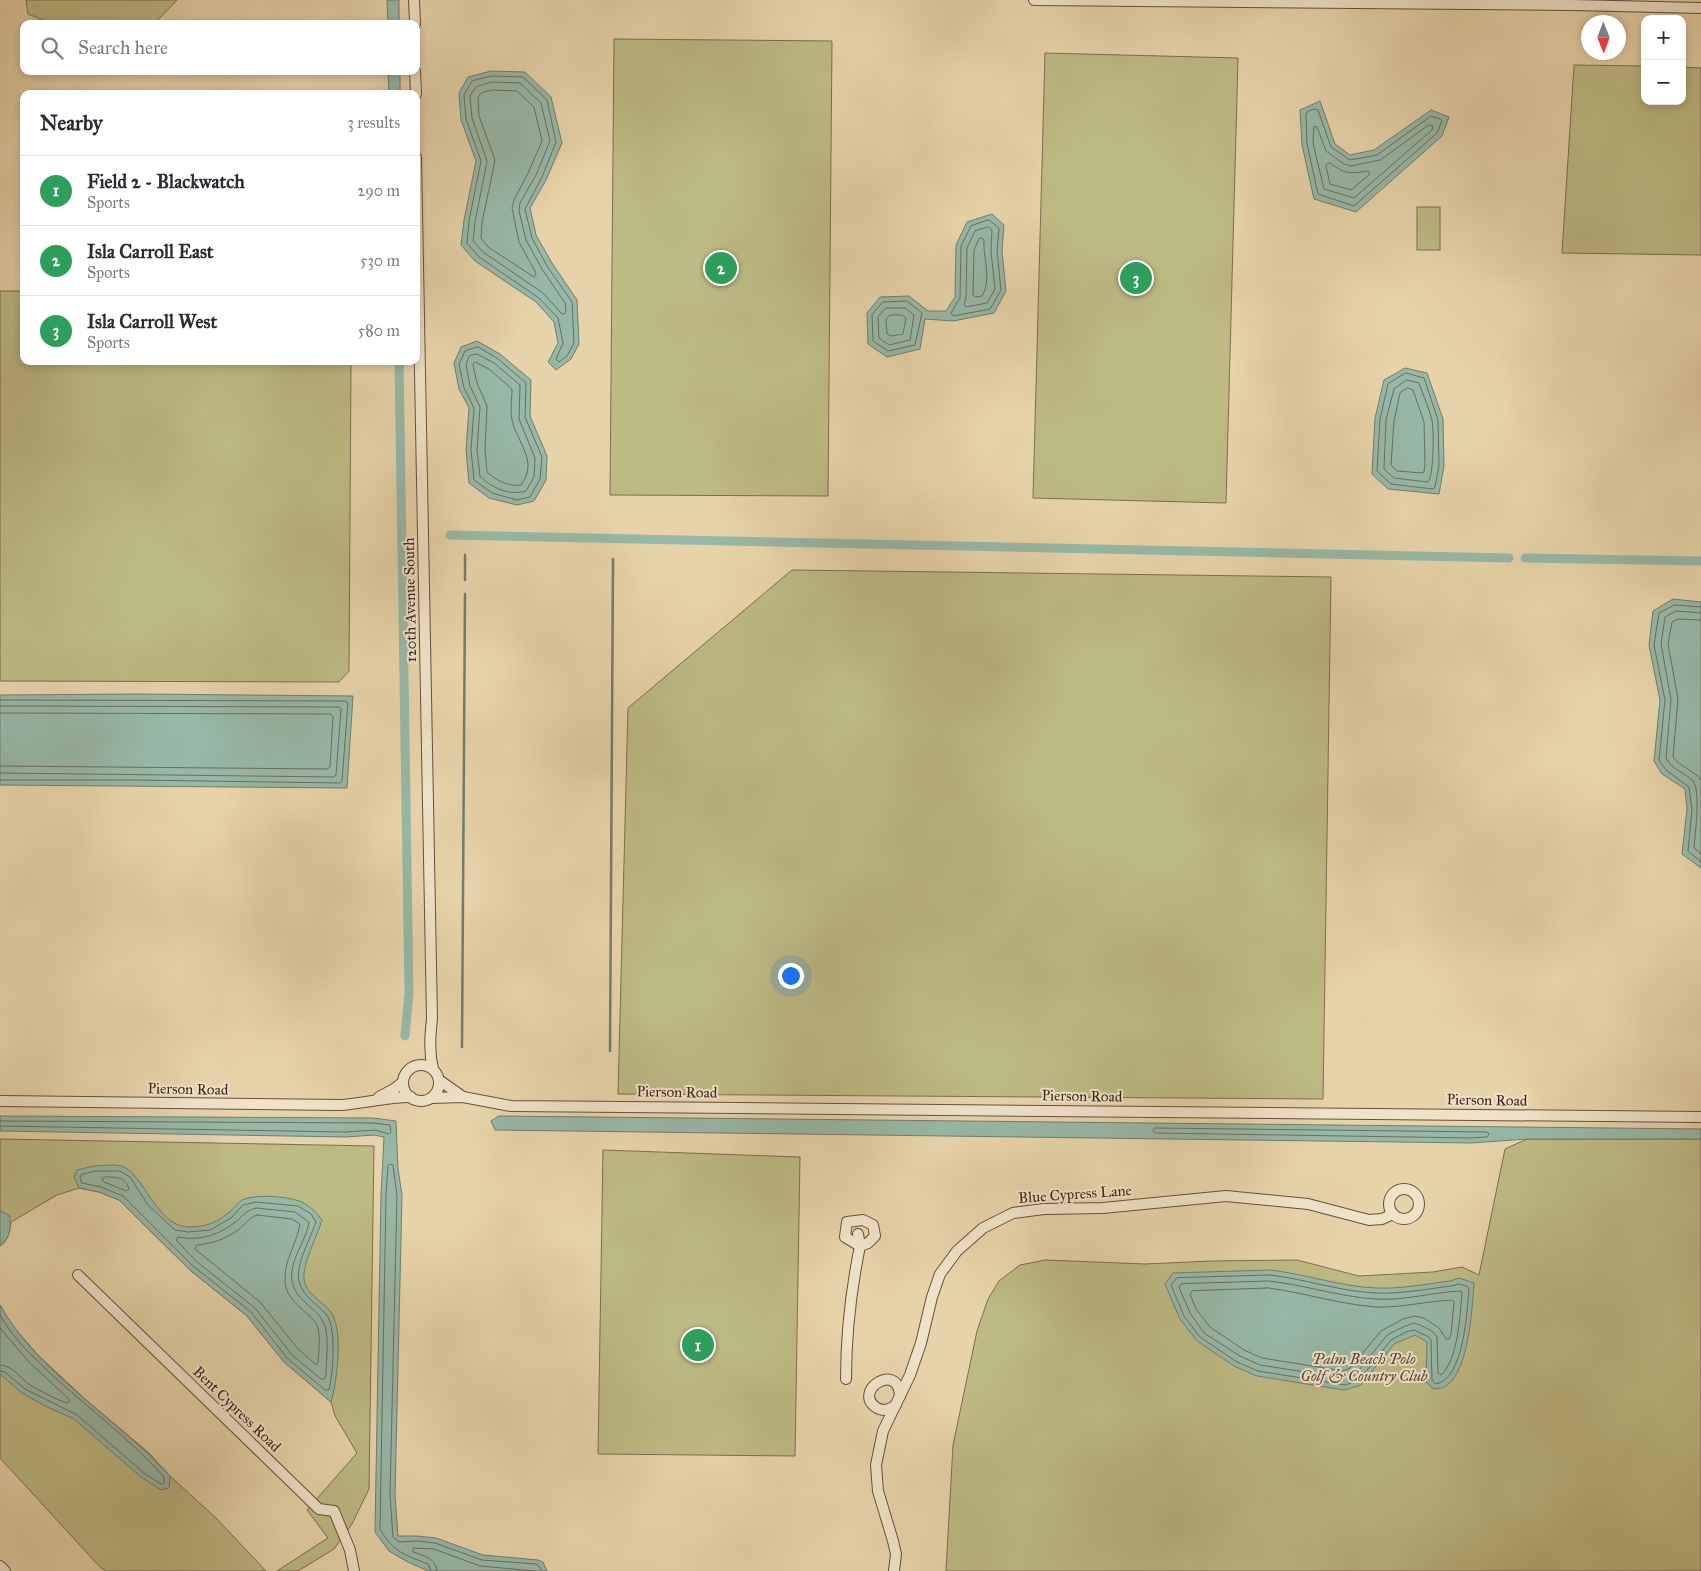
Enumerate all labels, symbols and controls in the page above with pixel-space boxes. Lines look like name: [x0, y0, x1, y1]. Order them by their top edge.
north arrow: [1581, 15, 1626, 60]
map controls: [1641, 15, 1686, 105]
button: +: [1641, 15, 1686, 60]
search box: [20, 20, 420, 75]
icon: search: [38, 34, 66, 62]
text: Search here: [78, 36, 168, 59]
button: −: [1641, 60, 1686, 105]
text: Nearby: [40, 110, 103, 136]
text: 3 results: [347, 113, 400, 132]
text: Field 2 - Blackwatch: [87, 170, 245, 193]
text: 1: [53, 181, 59, 200]
text: 290 m: [357, 181, 400, 200]
text: Sports: [87, 193, 130, 212]
text: Isla Carroll East: [87, 240, 214, 263]
pin: 2: [705, 249, 737, 287]
text: 2: [52, 251, 60, 270]
text: 530 m: [360, 251, 400, 270]
pin: 3: [1120, 259, 1152, 297]
text: Sports: [87, 263, 130, 282]
text: Isla Carroll West: [87, 310, 217, 333]
text: 3: [53, 321, 59, 340]
text: 580 m: [358, 321, 400, 340]
text: Sports: [87, 333, 130, 352]
street label: 120th Avenue South: [400, 537, 420, 663]
your location: [778, 963, 804, 989]
street label: Pierson Road: [147, 1079, 229, 1099]
street label: Pierson Road: [636, 1082, 718, 1102]
street label: Pierson Road: [1041, 1086, 1123, 1106]
street label: Pierson Road: [1446, 1090, 1528, 1110]
street label: Blue Cypress Lane: [1018, 1181, 1132, 1207]
pin: 1: [682, 1326, 714, 1364]
park label: Palm Beach Polo Golf & Country Club: [1301, 1350, 1428, 1385]
street label: Bent Cypress Road: [189, 1362, 285, 1456]

